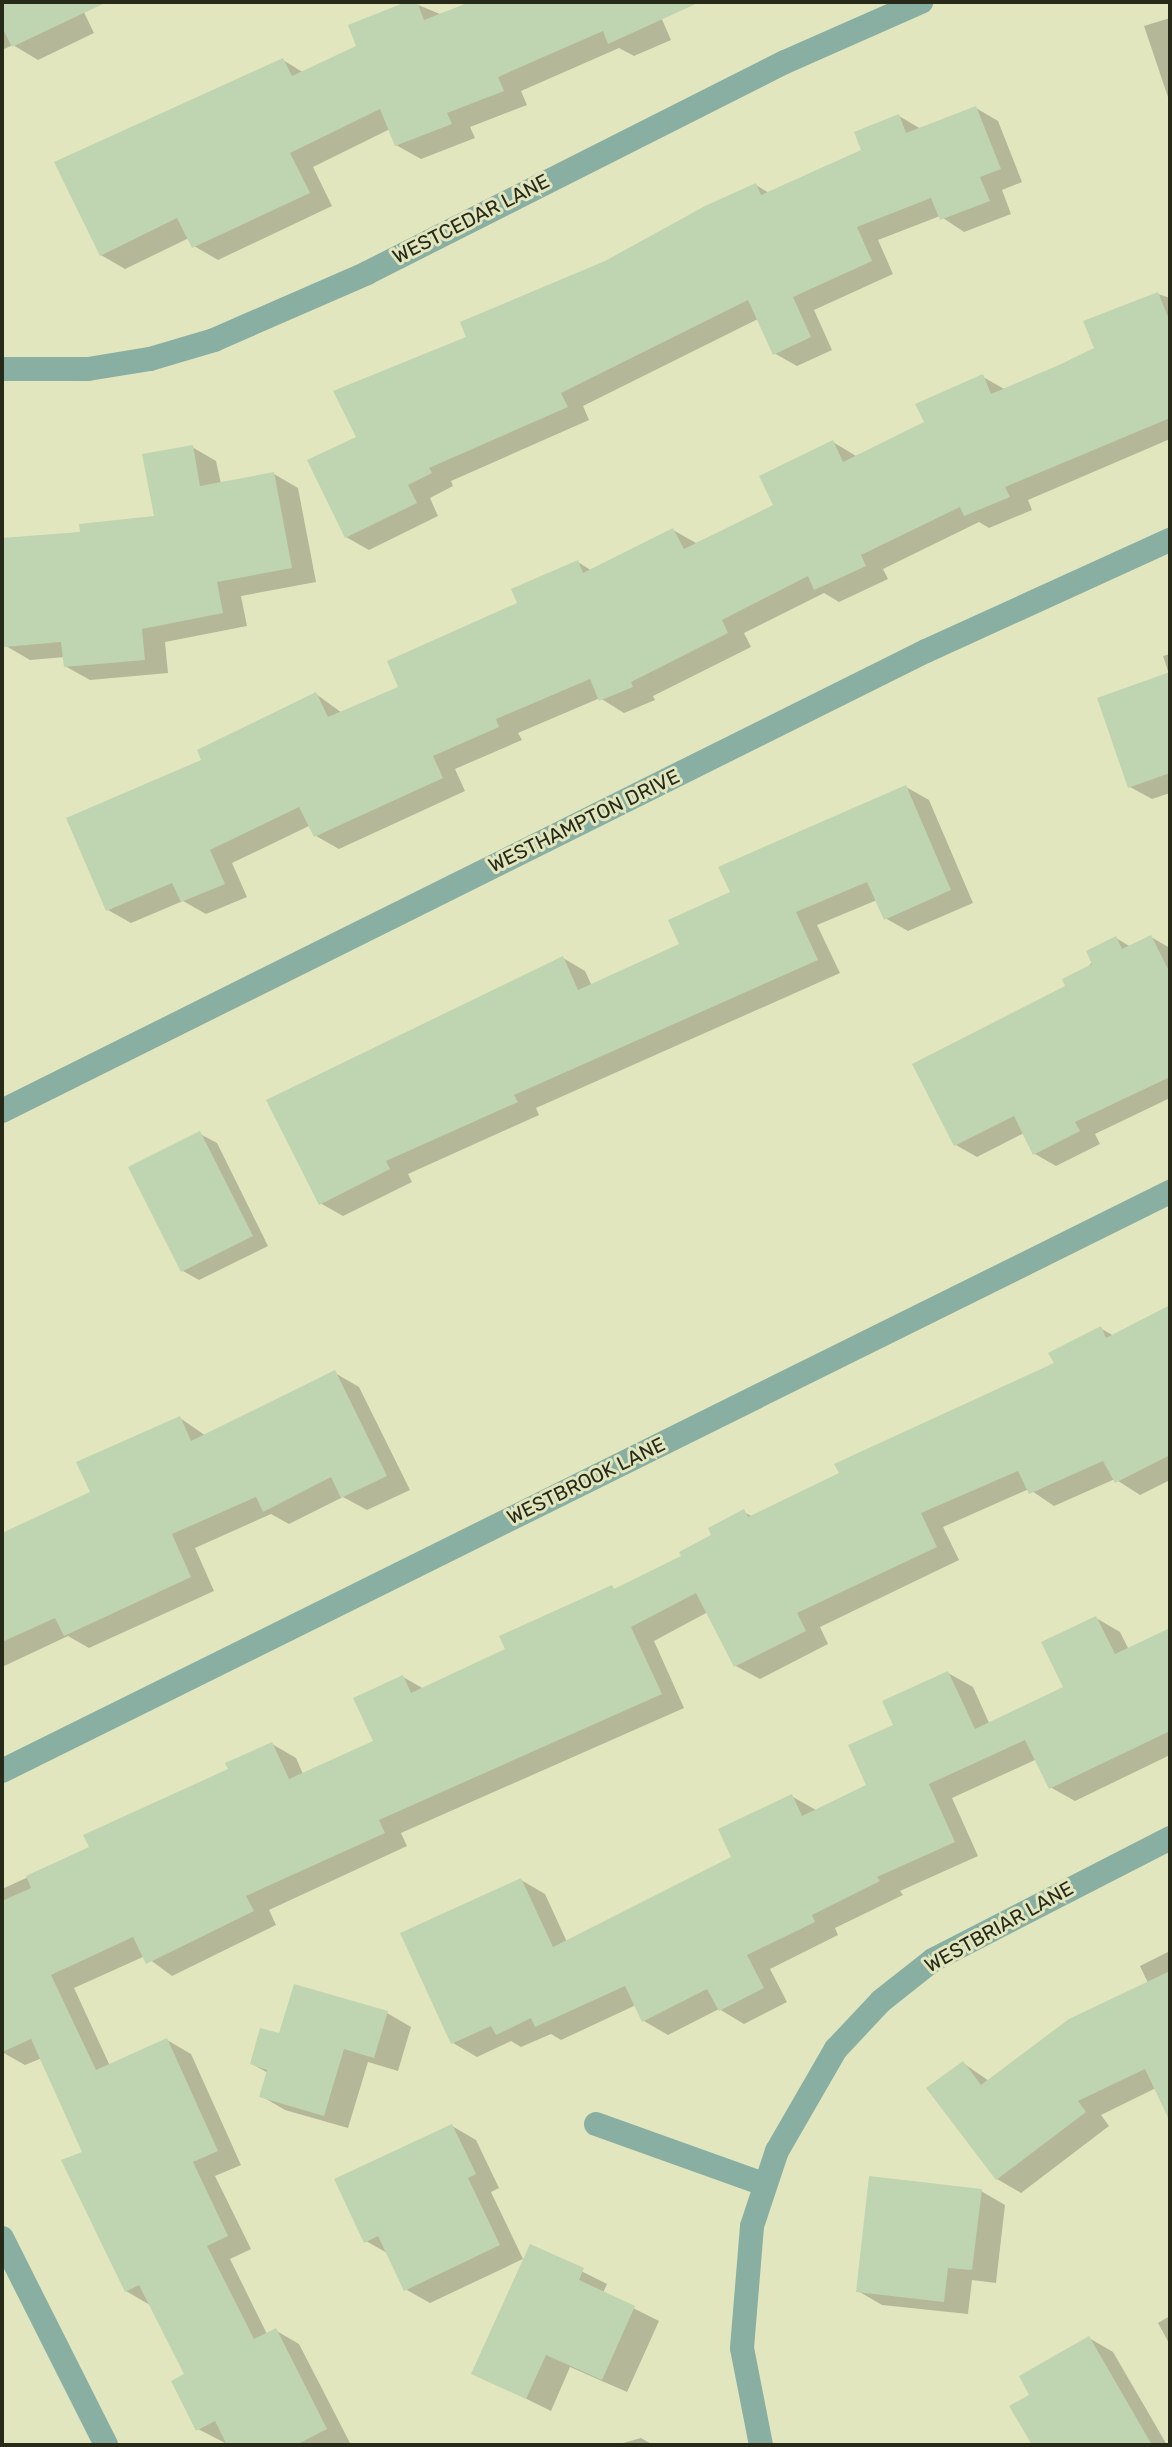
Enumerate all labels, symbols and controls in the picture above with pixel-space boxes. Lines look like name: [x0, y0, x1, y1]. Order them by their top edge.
street label: WESTCEDAR LANE: [389, 169, 553, 269]
street label: WESTHAMPTON DRIVE: [485, 764, 683, 878]
street label: WESTBROOK LANE: [503, 1432, 669, 1530]
street label: WESTBRIAR LANE: [921, 1876, 1077, 1978]

